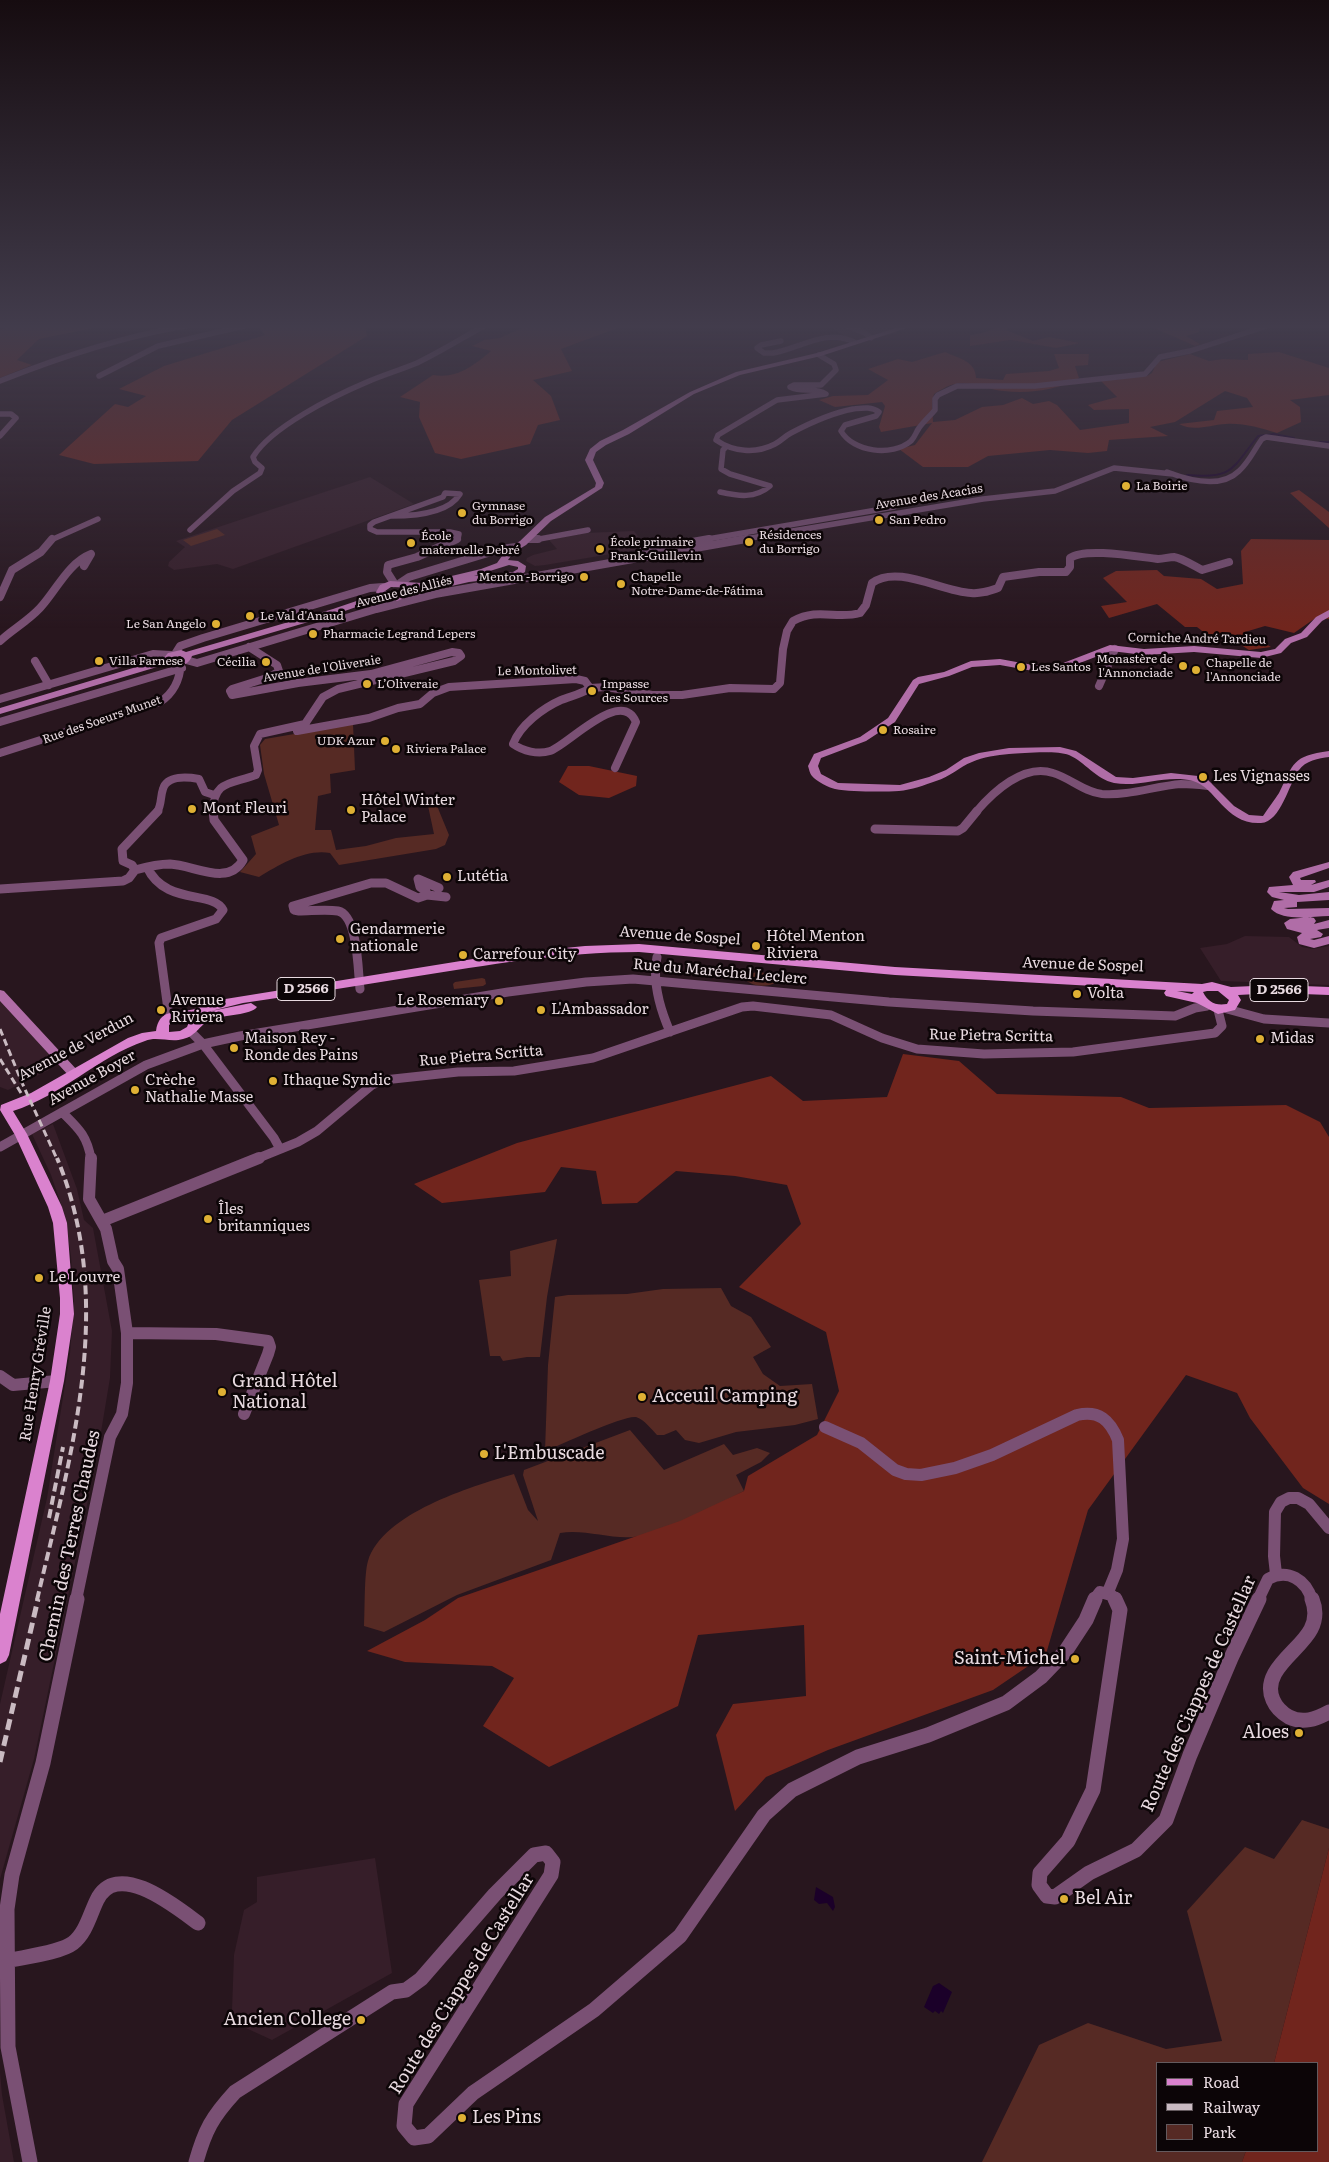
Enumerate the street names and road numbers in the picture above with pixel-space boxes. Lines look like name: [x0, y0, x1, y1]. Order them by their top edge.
street label: Avenue des Acacias: [874, 481, 984, 513]
street label: Avenue des Alliés: [355, 573, 453, 611]
street label: Corniche André Tardieu: [1128, 631, 1266, 647]
street label: Avenue de l'Oliveraie: [262, 653, 382, 685]
street label: Le Montolivet: [497, 663, 577, 679]
street label: Rue des Soeurs Munet: [41, 693, 163, 747]
street label: Avenue de Sospel: [619, 923, 741, 949]
street label: Avenue de Sospel: [1022, 954, 1144, 976]
street label: Rue du Maréchal Leclerc: [632, 955, 808, 989]
road number: D 2566: [277, 978, 335, 1001]
road number: D 2566: [1250, 978, 1308, 1002]
street label: Avenue de Verdun: [15, 1009, 137, 1085]
street label: Rue Pietra Scritta: [929, 1026, 1053, 1046]
street label: Rue Pietra Scritta: [418, 1042, 544, 1070]
street label: Avenue Boyer: [45, 1047, 139, 1109]
street label: Rue Henry Gréville: [16, 1305, 56, 1443]
street label: Chemin des Terres Chaudes: [35, 1428, 105, 1664]
street label: Route des Ciappes de Castellar: [1137, 1572, 1261, 1816]
street label: Route des Ciappes de Castellar: [385, 1869, 539, 2099]

